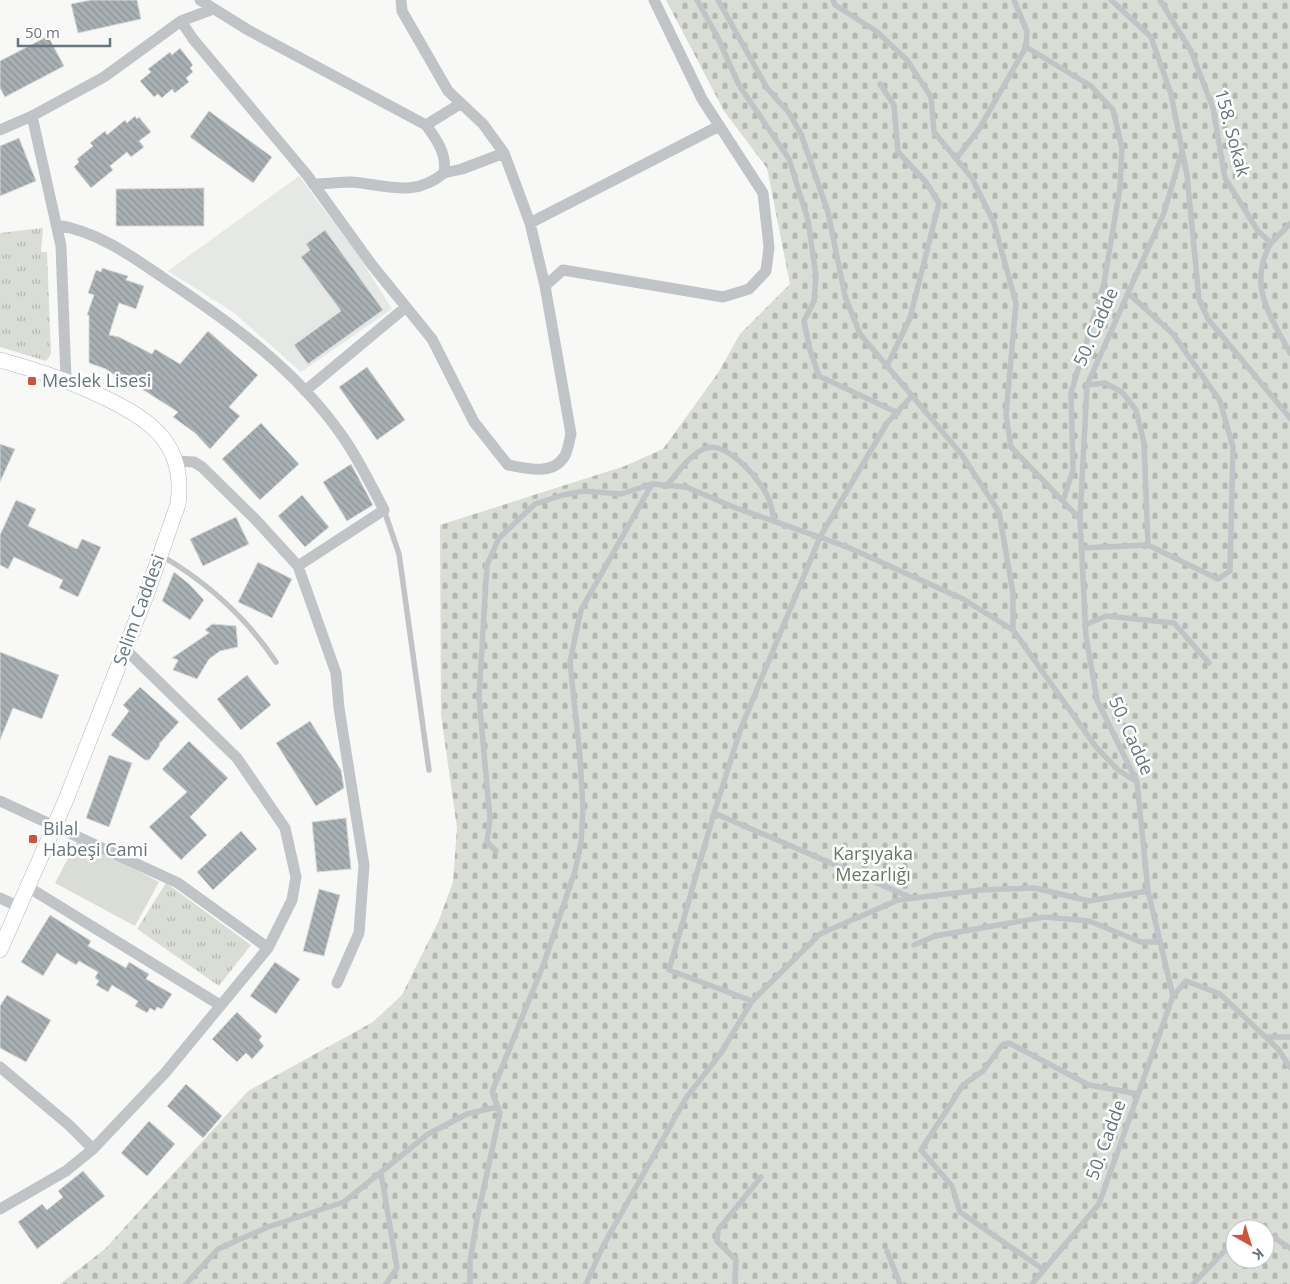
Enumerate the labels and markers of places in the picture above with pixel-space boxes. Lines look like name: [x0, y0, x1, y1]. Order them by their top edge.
place label: Meslek Lisesi: [42, 368, 151, 392]
marker: Meslek Lisesi: [26, 375, 38, 387]
place label: Bilal Habeşi Cami: [43, 816, 148, 861]
marker: Bilal Habeşi Cami: [27, 833, 39, 845]

